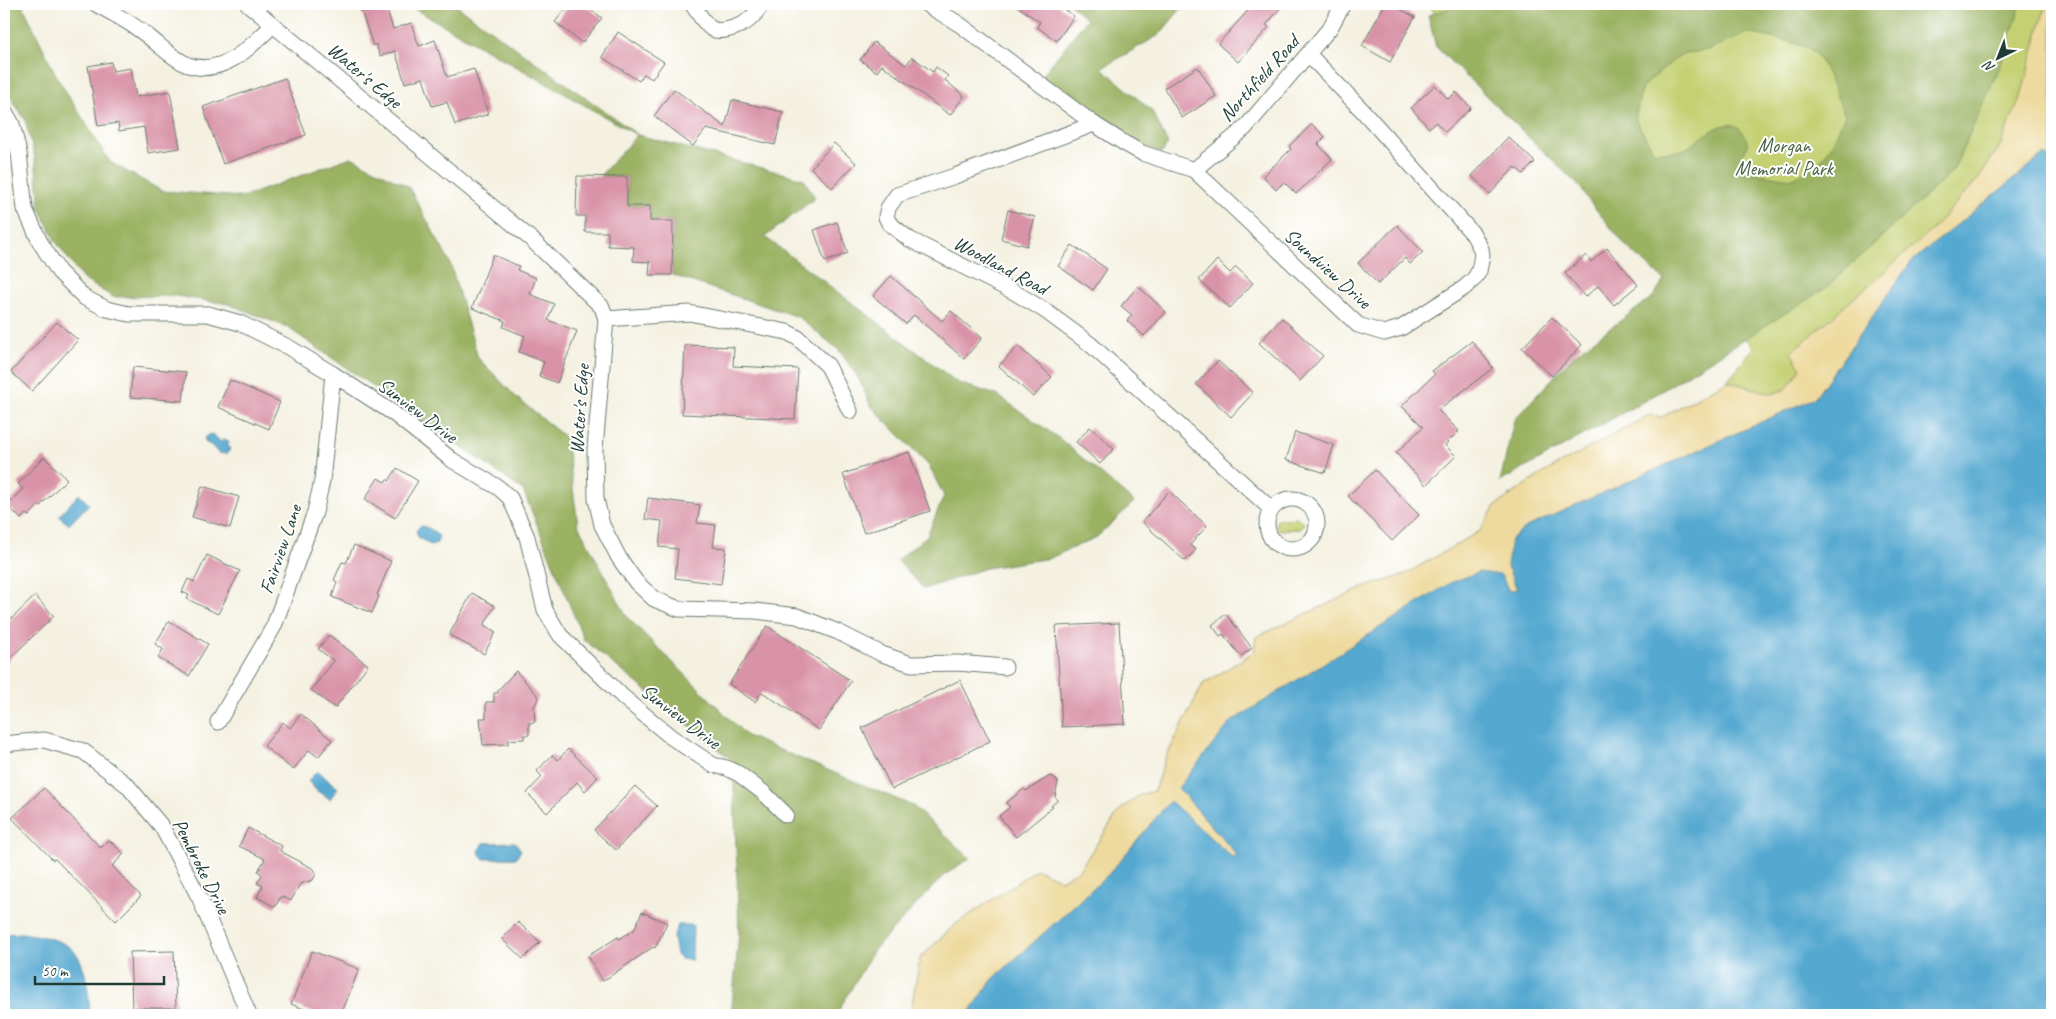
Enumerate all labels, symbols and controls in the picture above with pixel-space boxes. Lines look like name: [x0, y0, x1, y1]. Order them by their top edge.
street label: Northfield Road: [1214, 28, 1307, 127]
north arrow: [1974, 32, 2024, 82]
street label: Water's Edge: [322, 37, 408, 115]
text: N: [1979, 56, 1998, 76]
park label: Morgan Memorial Park: [1735, 133, 1835, 181]
street label: Soundview Drive: [1279, 223, 1377, 315]
street label: Woodland Road: [949, 230, 1055, 302]
street label: Water's Edge: [564, 362, 595, 455]
street label: Sunview Drive: [373, 372, 464, 449]
street label: Fairview Lane: [254, 500, 308, 597]
street label: Sunview Drive: [636, 678, 727, 755]
street label: Pembroke Drive: [167, 814, 237, 919]
scale bar: [35, 954, 164, 986]
text: 50 m: [42, 962, 69, 981]

